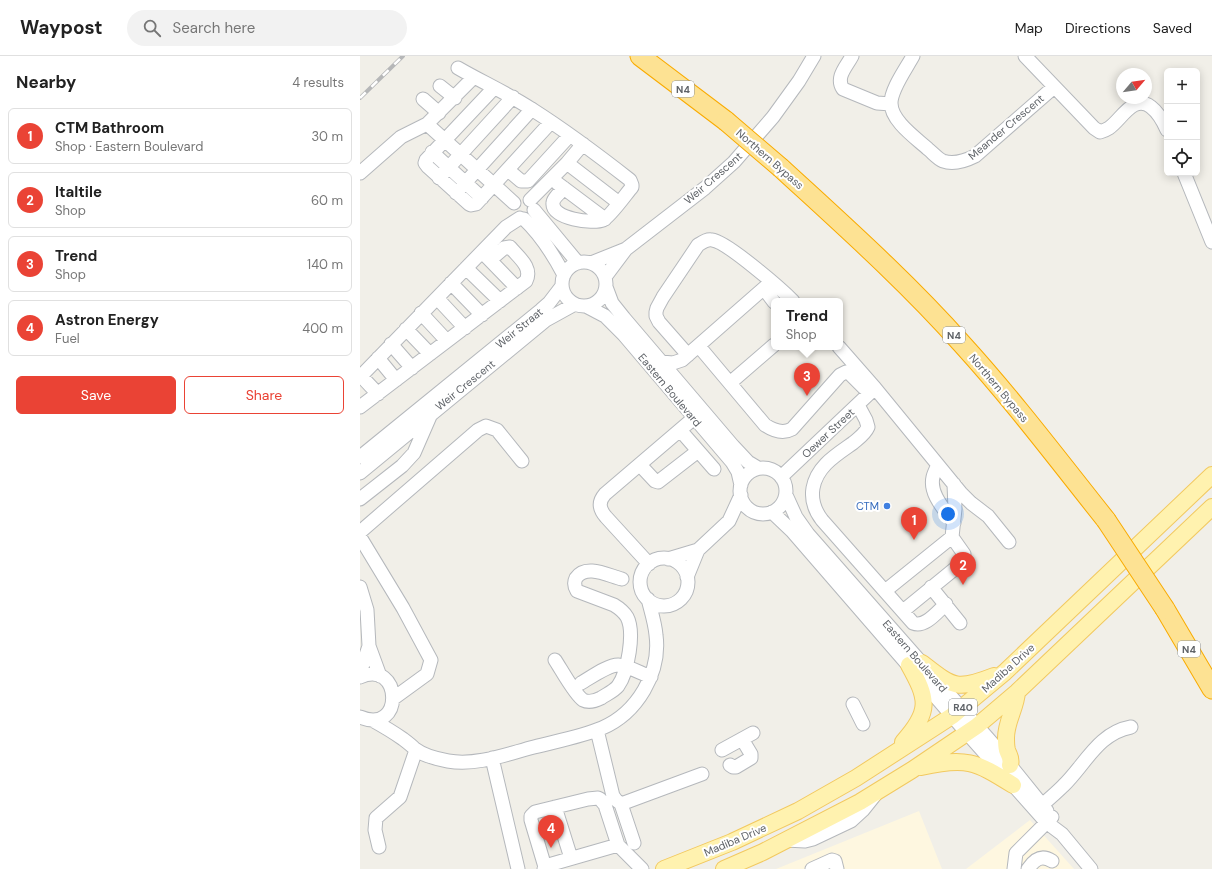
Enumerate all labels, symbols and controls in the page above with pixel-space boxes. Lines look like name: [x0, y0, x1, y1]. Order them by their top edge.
search box: [127, 10, 407, 46]
text: Waypost: [20, 15, 103, 40]
icon: search: [141, 17, 163, 39]
text: Search here: [173, 18, 255, 38]
text: Map: [1015, 19, 1043, 37]
text: Directions: [1065, 19, 1131, 37]
text: Saved: [1153, 19, 1192, 37]
north arrow: [1116, 68, 1152, 104]
map controls: [1164, 68, 1200, 176]
button: +: [1164, 68, 1200, 104]
text: Nearby: [16, 71, 76, 93]
text: 4 results: [292, 74, 344, 91]
road number: N4: [672, 81, 694, 97]
street label: Meander Crescent: [965, 91, 1047, 163]
button: −: [1164, 104, 1200, 140]
text: CTM Bathroom: [55, 118, 164, 138]
street label: Northern Bypass: [733, 126, 807, 192]
text: 1: [28, 128, 32, 145]
text: 30 m: [311, 128, 343, 145]
text: Shop · Eastern Boulevard: [55, 138, 203, 155]
button: locate: [1164, 140, 1200, 176]
street label: Weir Crescent: [681, 149, 745, 207]
text: Italtile: [55, 182, 102, 202]
text: 2: [26, 192, 34, 209]
text: 60 m: [311, 192, 343, 209]
text: Shop: [55, 202, 86, 219]
text: Trend: [55, 246, 97, 266]
text: 3: [26, 256, 34, 273]
text: 140 m: [307, 256, 343, 273]
text: Shop: [55, 266, 86, 283]
popup: [771, 298, 843, 350]
street label: Weir Straat: [493, 305, 545, 351]
text: Trend: [786, 306, 828, 326]
text: Astron Energy: [55, 310, 159, 330]
text: 4: [26, 320, 34, 337]
text: 400 m: [302, 320, 343, 337]
text: Shop: [786, 326, 817, 343]
road number: N4: [943, 327, 965, 343]
text: Fuel: [55, 330, 80, 347]
street label: Eastern Boulevard: [635, 350, 705, 430]
street label: Northern Bypass: [966, 351, 1032, 425]
street label: Weir Crescent: [432, 357, 498, 413]
pin: 3: [794, 363, 820, 396]
button: Save: [16, 376, 176, 414]
button: Share: [184, 376, 344, 414]
street label: Oewer Street: [799, 405, 857, 461]
place label: CTM: [856, 499, 879, 513]
marker: CTM: [882, 501, 892, 511]
your location: [938, 504, 958, 524]
pin: 1: [901, 507, 927, 540]
pin: 2: [950, 552, 976, 585]
street label: Eastern Boulevard: [880, 617, 950, 695]
street label: Madiba Drive: [979, 641, 1037, 695]
road number: N4: [1178, 641, 1200, 657]
road number: R40: [949, 699, 977, 715]
pin: 4: [538, 815, 564, 848]
street label: Madiba Drive: [702, 821, 768, 859]

